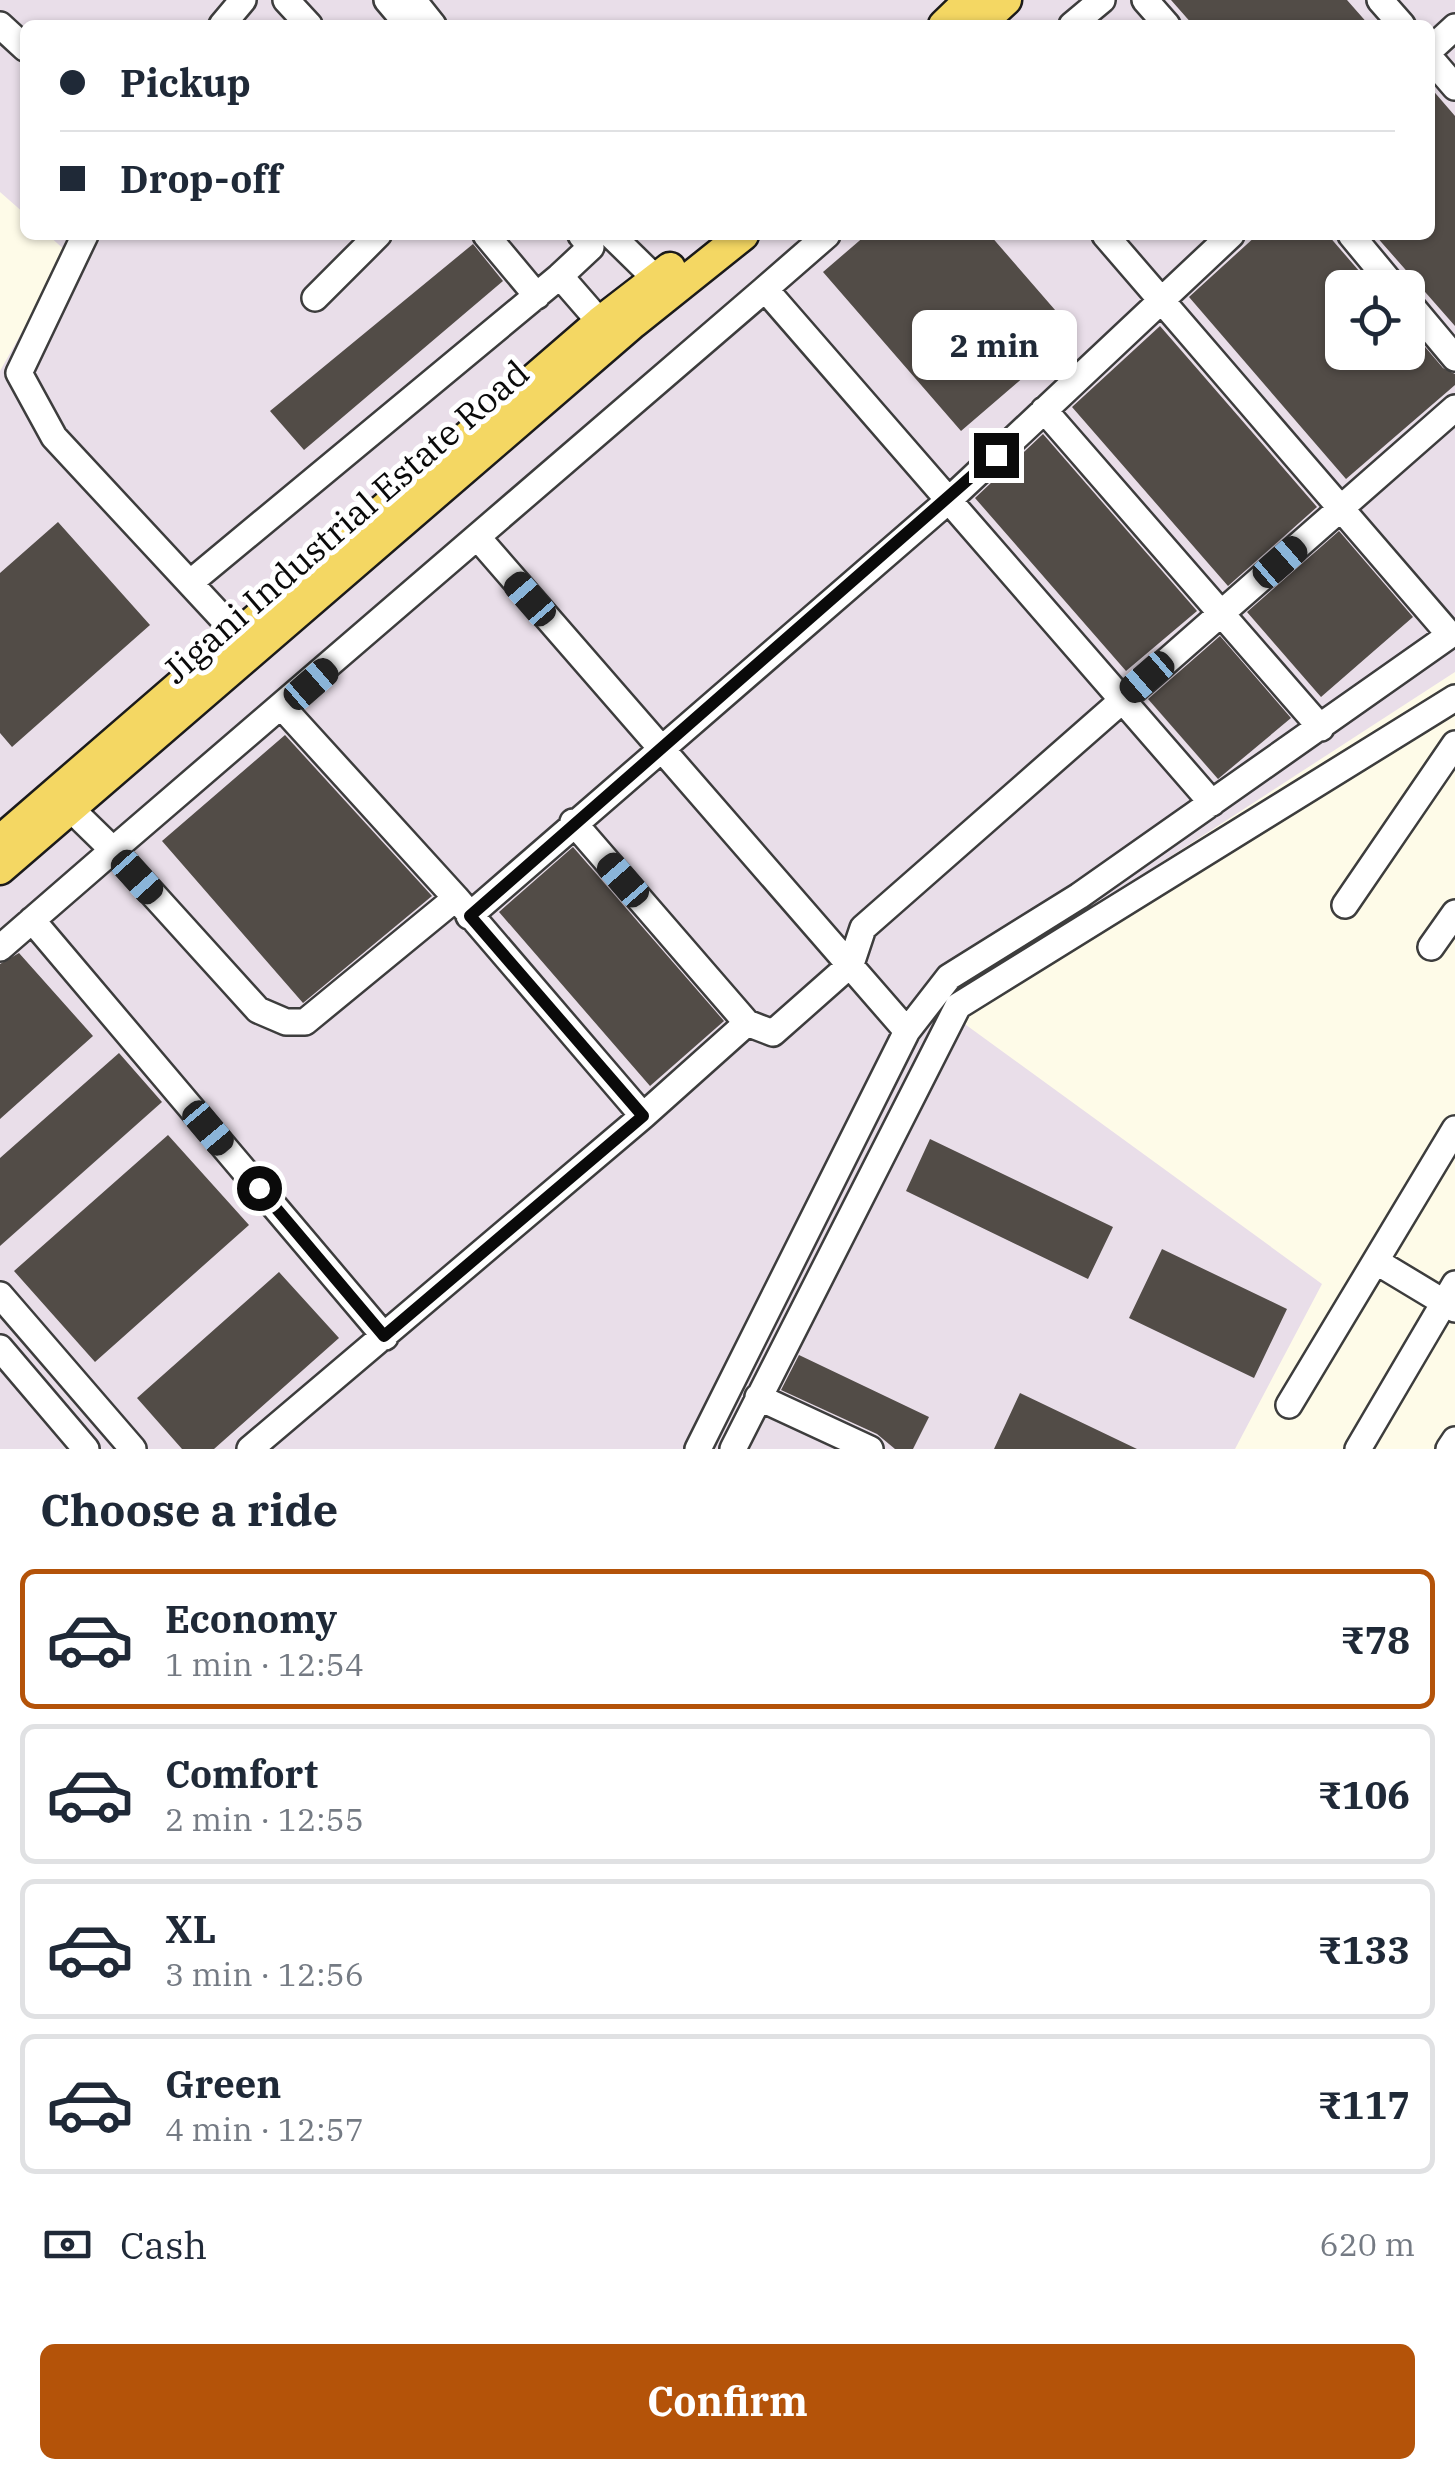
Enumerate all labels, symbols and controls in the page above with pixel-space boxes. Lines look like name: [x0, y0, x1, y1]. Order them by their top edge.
text: Pickup: [120, 58, 251, 107]
text: Drop-off: [120, 154, 282, 203]
map controls: [1325, 270, 1425, 370]
button: locate: [1325, 270, 1425, 370]
callout: 2 min: [914, 310, 1078, 380]
text: 2 min: [950, 324, 1039, 366]
street label: Jigani Industrial Estate Road: [153, 350, 538, 693]
route end: [974, 433, 1019, 478]
car: [1248, 531, 1312, 593]
car: [499, 567, 561, 631]
car: [1115, 646, 1179, 708]
car: [279, 653, 343, 715]
car: [106, 845, 168, 909]
car: [592, 848, 654, 912]
car: [177, 1095, 239, 1161]
route start: [237, 1166, 282, 1211]
text: Choose a ride: [40, 1480, 338, 1538]
icon: car: [45, 1594, 135, 1684]
text: Economy: [165, 1594, 337, 1643]
text: ₹78: [1340, 1615, 1410, 1664]
text: 1 min · 12:54: [165, 1643, 364, 1685]
icon: car: [45, 1749, 135, 1839]
text: Comfort: [165, 1749, 318, 1798]
text: ₹106: [1317, 1770, 1410, 1819]
text: 2 min · 12:55: [165, 1798, 364, 1840]
icon: car: [45, 1904, 135, 1994]
text: XL: [165, 1904, 216, 1953]
text: ₹133: [1317, 1925, 1410, 1974]
text: 3 min · 12:56: [165, 1953, 364, 1995]
icon: car: [45, 2059, 135, 2149]
text: Green: [165, 2059, 281, 2108]
text: ₹117: [1317, 2080, 1410, 2129]
text: 4 min · 12:57: [165, 2108, 364, 2150]
icon: cash: [40, 2217, 95, 2272]
text: Cash: [120, 2220, 207, 2269]
text: 620 m: [1319, 2223, 1415, 2265]
button: Confirm: [40, 2344, 1415, 2459]

